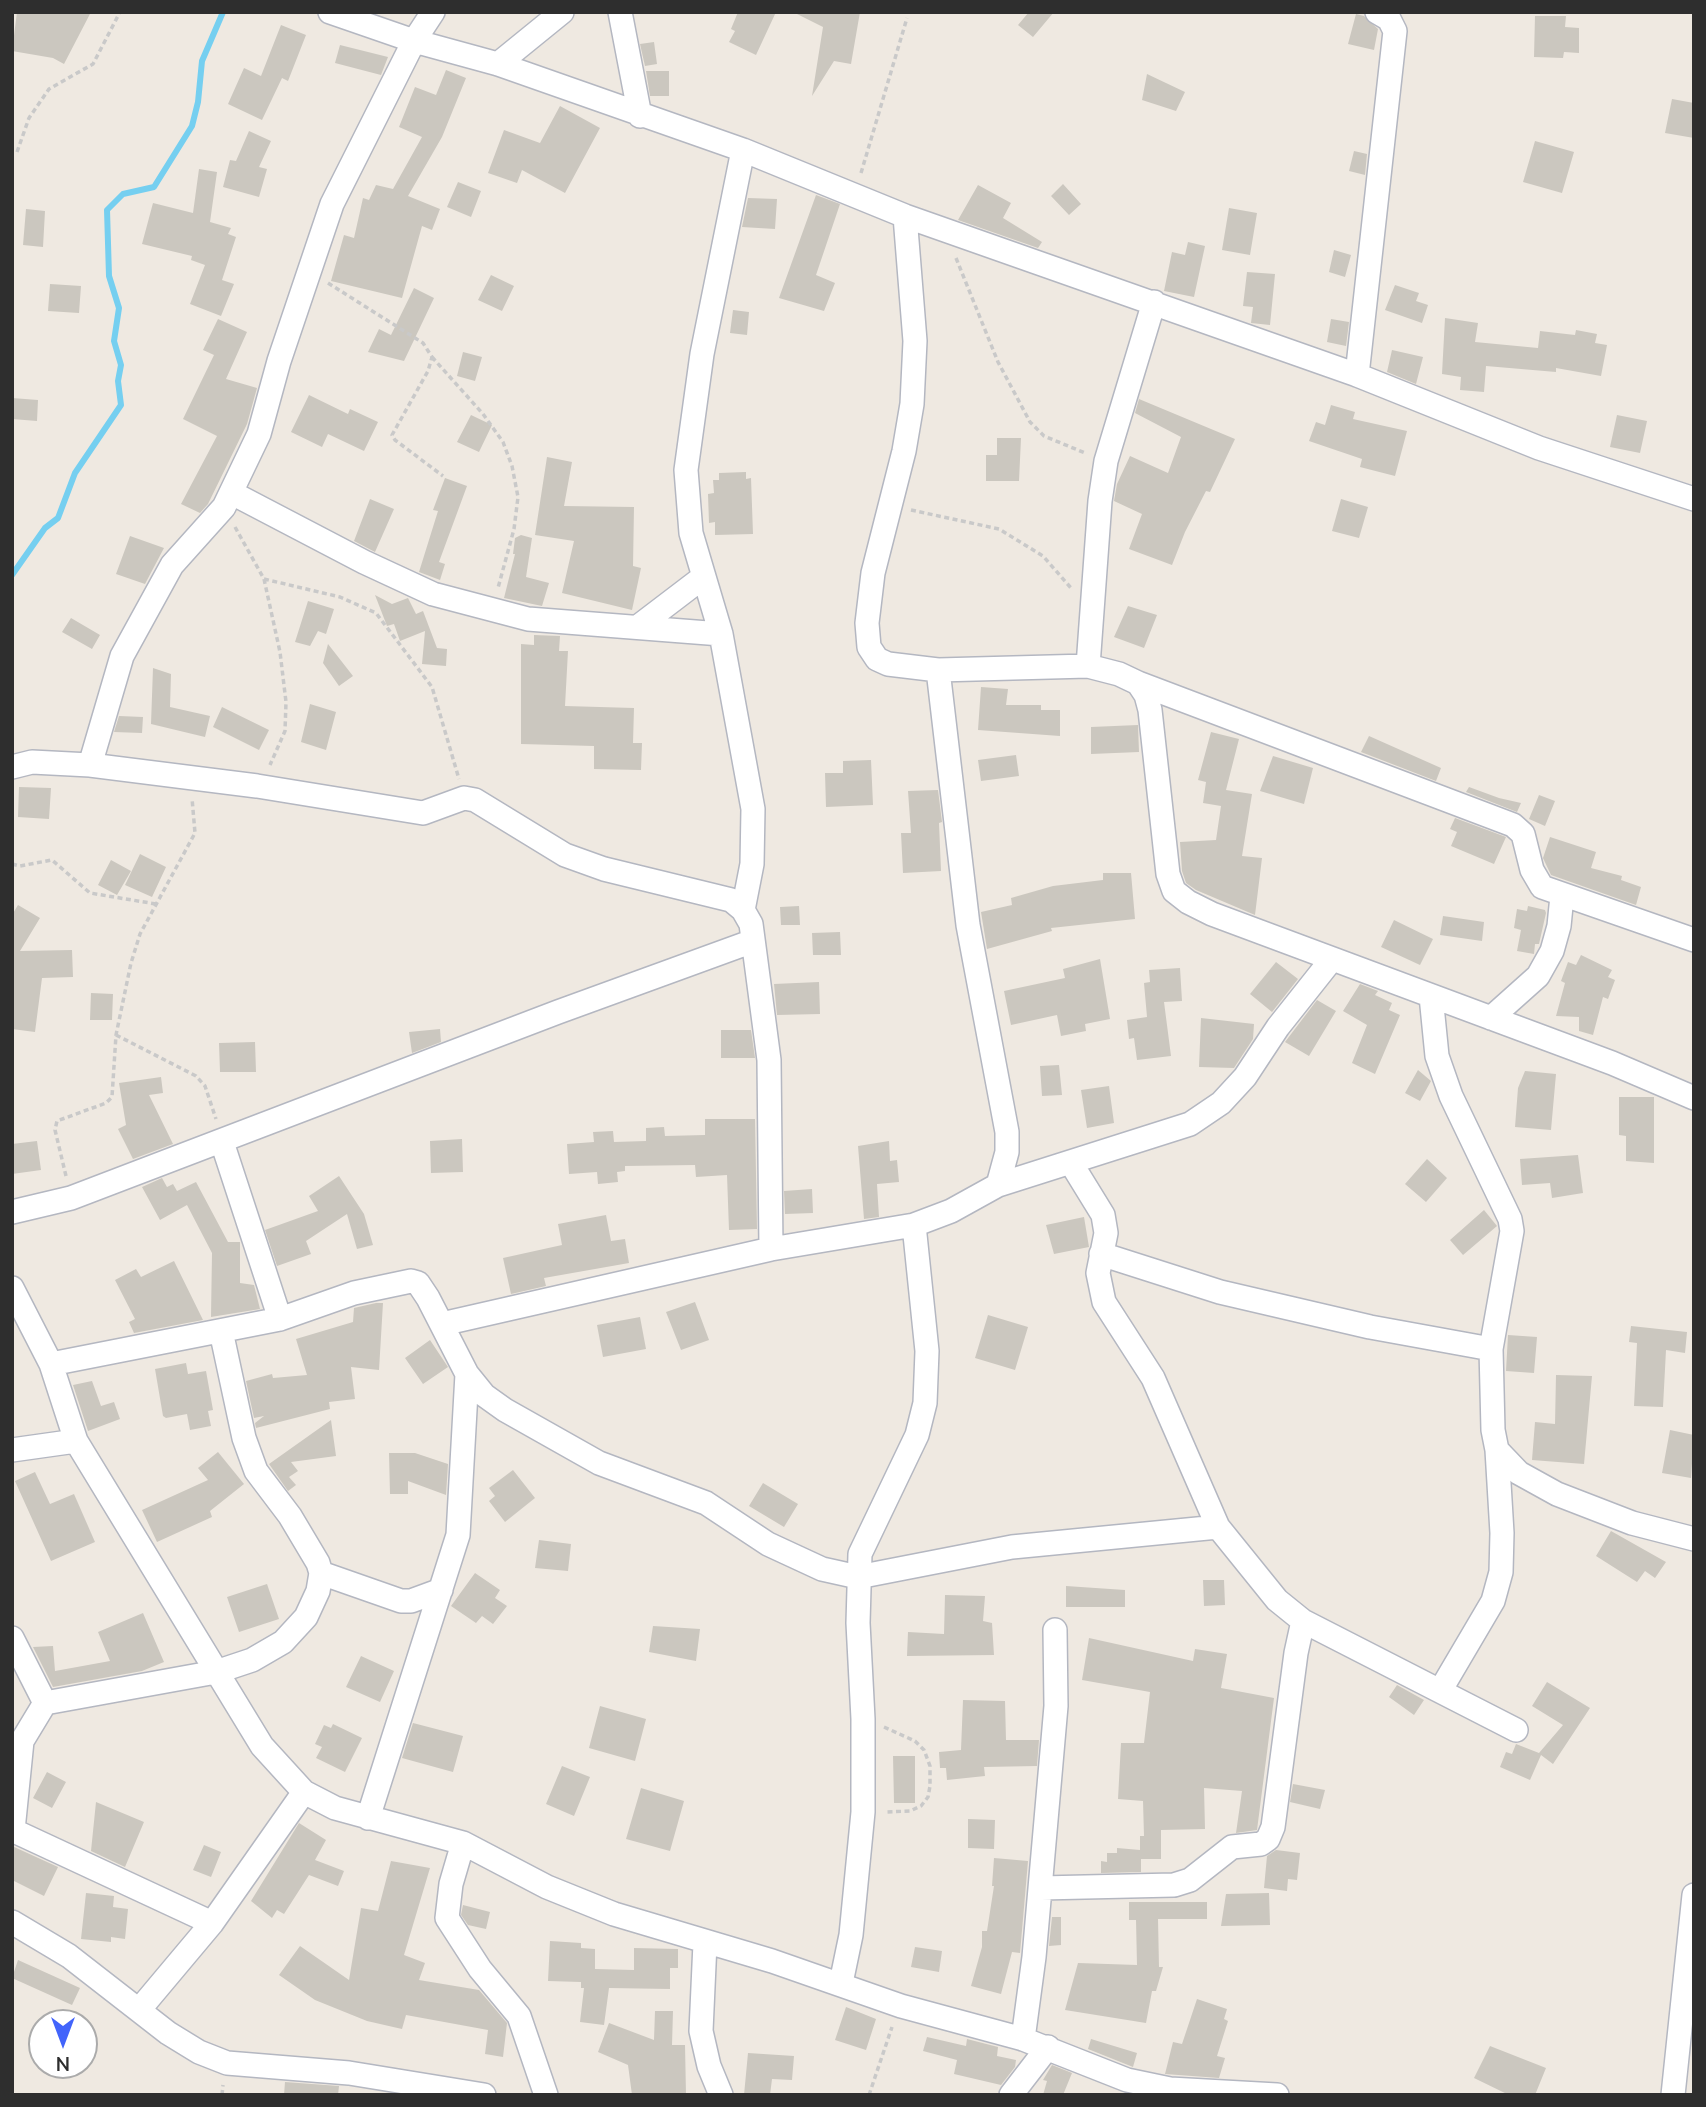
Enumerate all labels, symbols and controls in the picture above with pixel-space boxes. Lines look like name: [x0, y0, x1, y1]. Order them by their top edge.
north arrow: [28, 2009, 98, 2079]
text: N: [56, 2050, 70, 2076]

